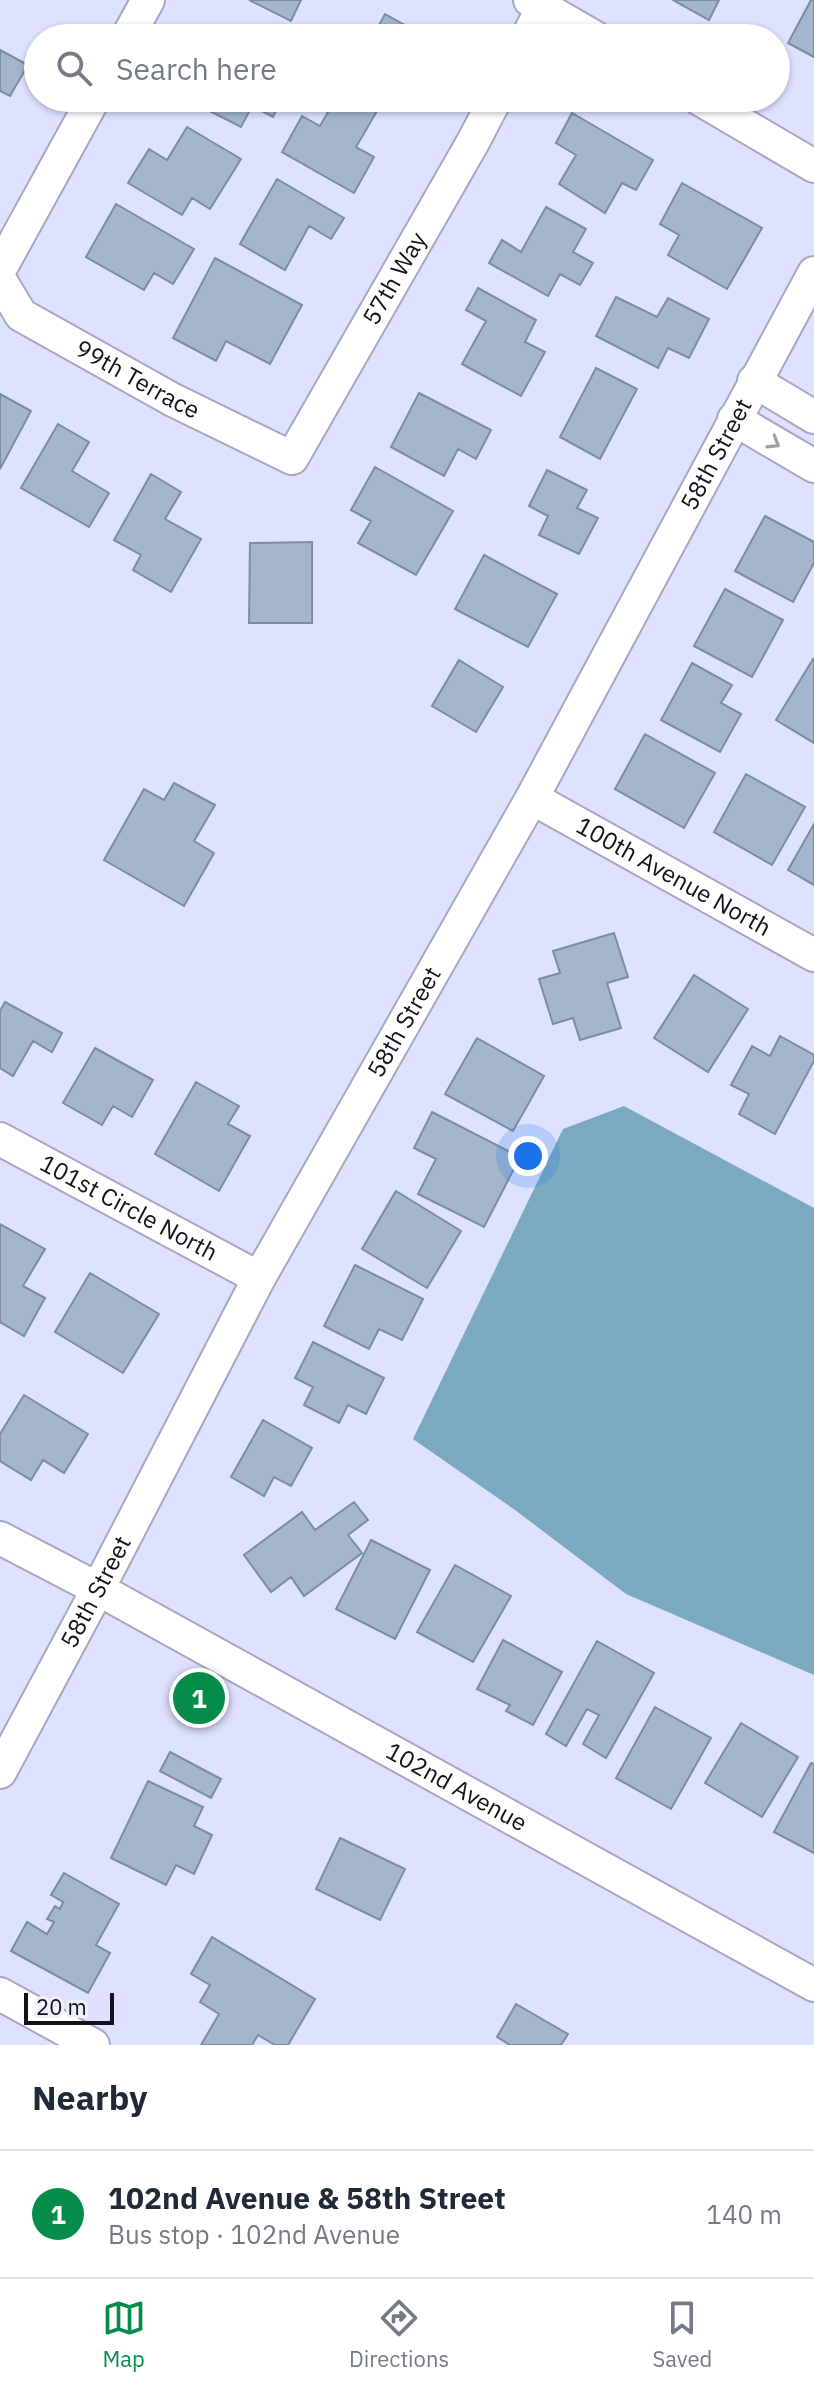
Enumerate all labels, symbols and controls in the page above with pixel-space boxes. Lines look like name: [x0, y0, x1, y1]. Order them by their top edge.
search box: [24, 24, 790, 112]
icon: search: [52, 46, 96, 90]
text: Search here: [116, 49, 277, 88]
street label: 57th Way: [355, 226, 433, 331]
street label: 99th Terrace: [70, 332, 205, 426]
street label: 58th Street: [673, 392, 759, 515]
one-way arrow: [765, 433, 780, 448]
street label: 100th Avenue North: [571, 809, 777, 943]
street label: 58th Street: [359, 961, 448, 1083]
your location: [508, 1136, 548, 1176]
street label: 101st Circle North: [35, 1146, 224, 1268]
street label: 58th Street: [52, 1530, 138, 1653]
pin: 1: [173, 1668, 225, 1728]
street label: 102nd Avenue: [381, 1734, 533, 1838]
scale bar: [24, 1989, 114, 2025]
text: 20 m: [36, 1992, 87, 2021]
text: Nearby: [32, 2075, 147, 2119]
text: 102nd Avenue & 58th Street: [108, 2178, 506, 2217]
text: 1: [50, 2197, 66, 2231]
text: 140 m: [706, 2197, 782, 2231]
text: Bus stop · 102nd Avenue: [108, 2217, 400, 2251]
tab: Map: [102, 2296, 146, 2373]
tab: Directions: [349, 2296, 449, 2373]
tab: Saved: [652, 2296, 712, 2373]

